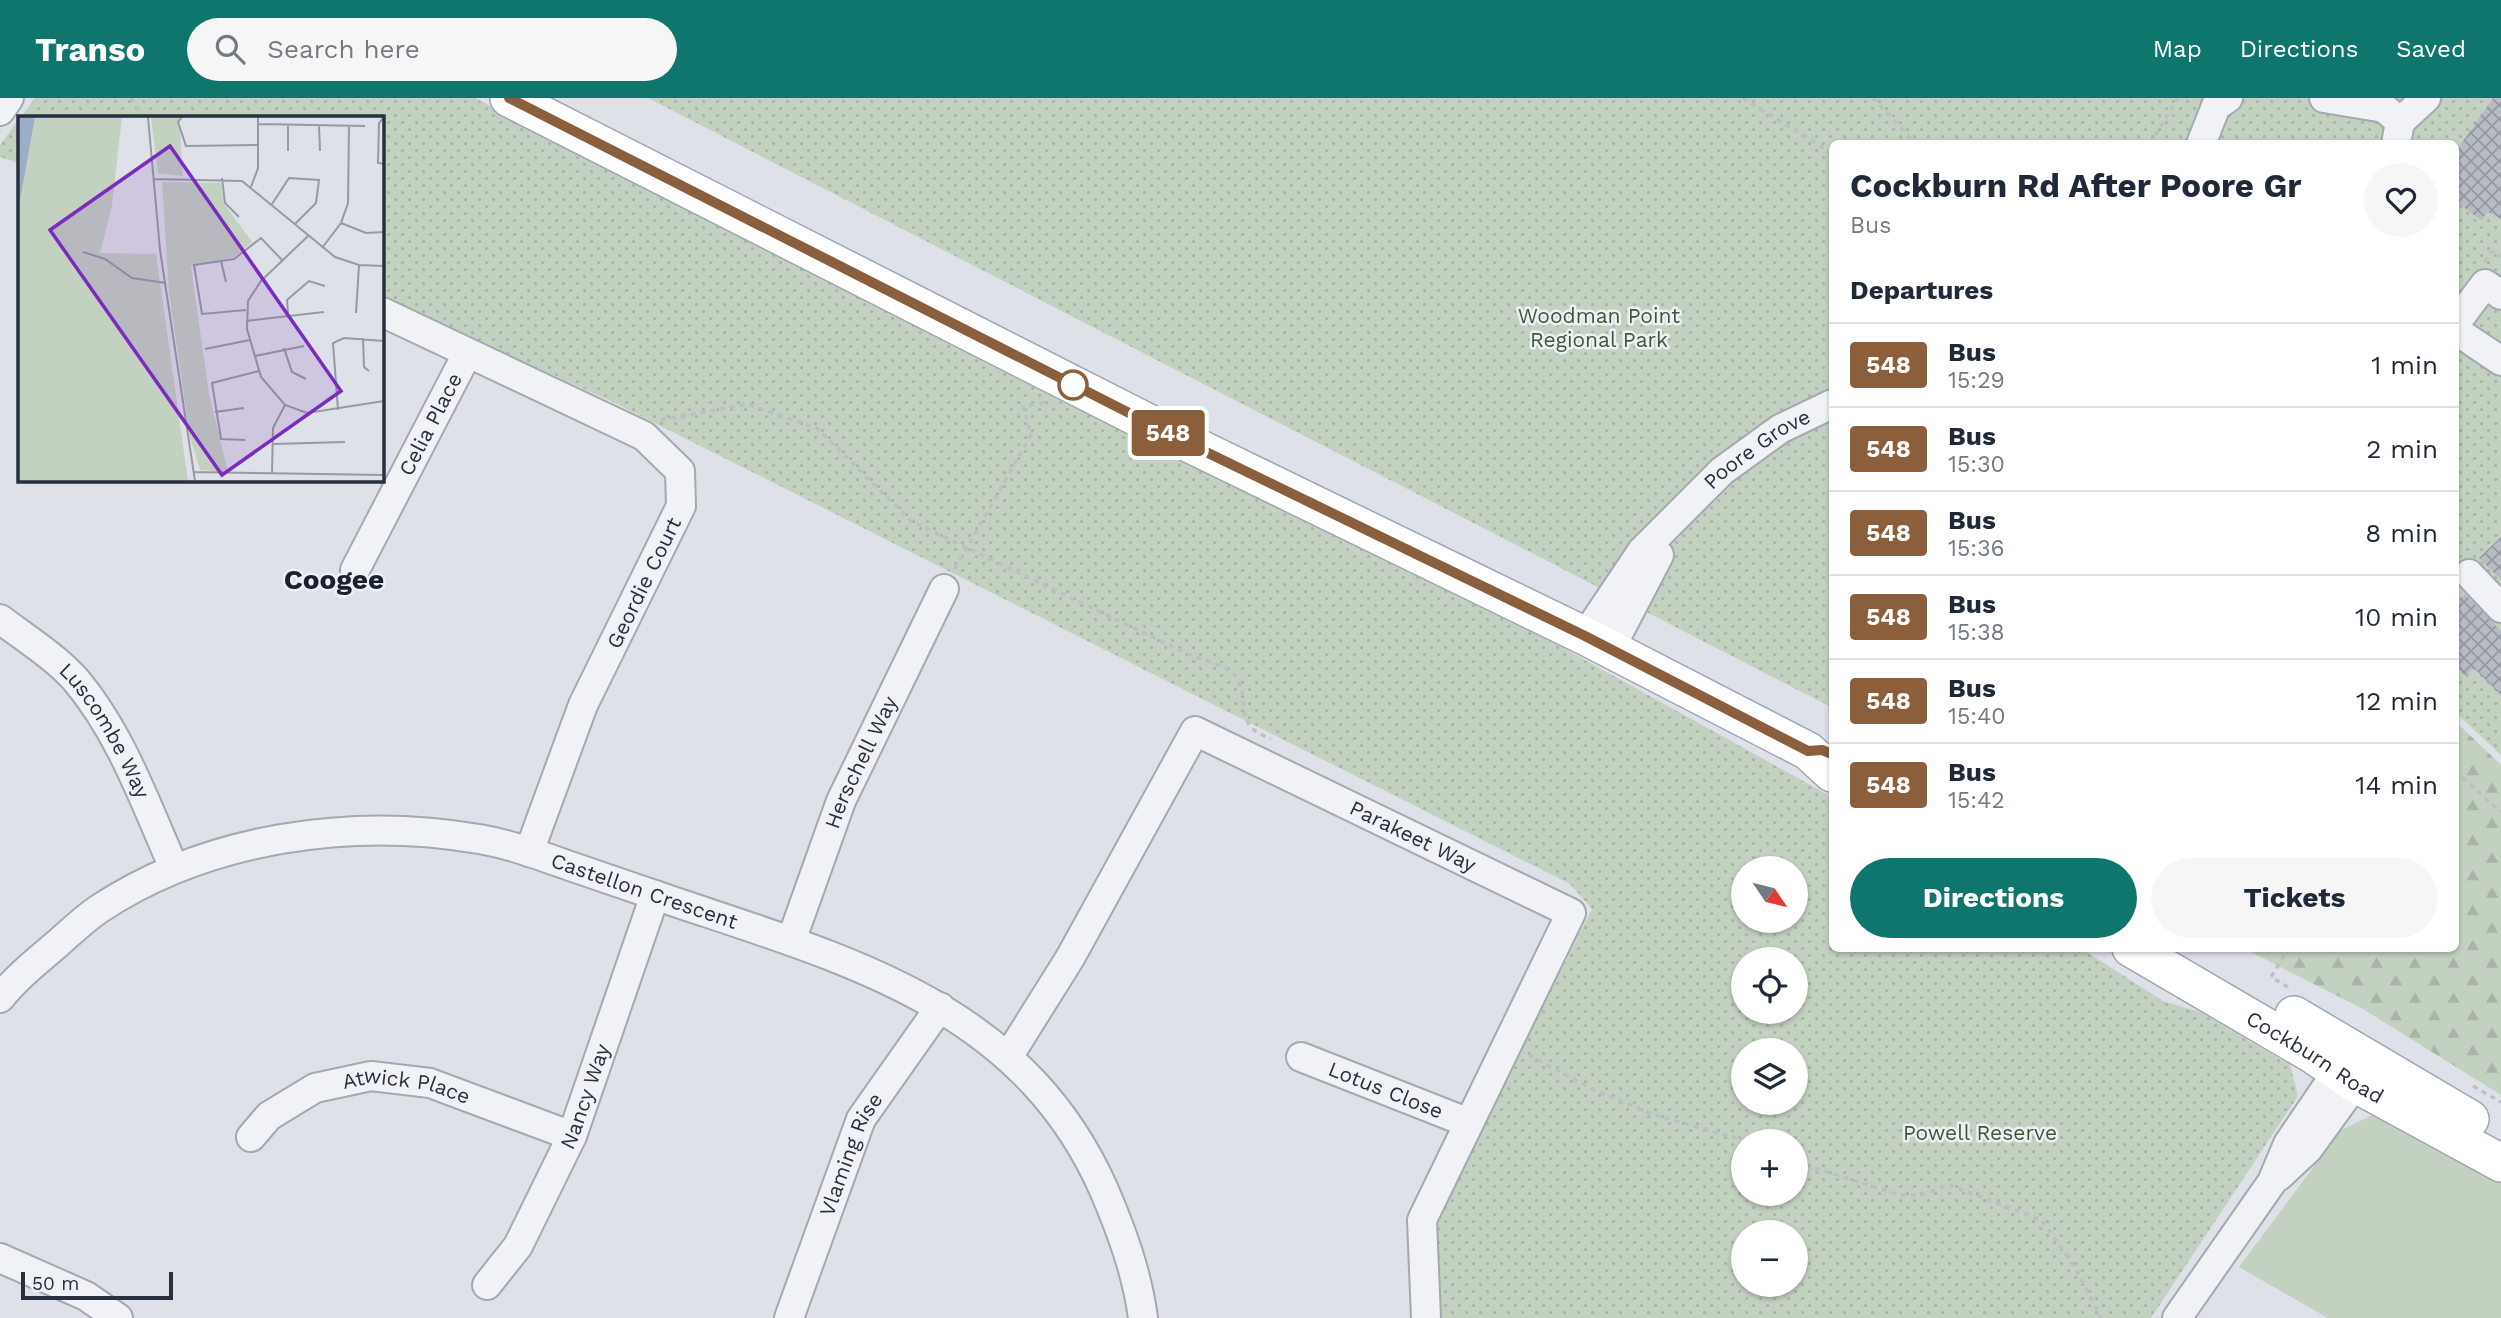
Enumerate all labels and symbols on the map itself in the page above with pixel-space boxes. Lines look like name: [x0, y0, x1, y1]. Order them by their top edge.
inset map: [18, 116, 383, 481]
park label: Woodman Point Regional Park: [1518, 303, 1680, 352]
street label: Celia Place: [393, 369, 467, 480]
unlabelled marker: [1058, 370, 1088, 400]
street label: Poore Grove: [1698, 403, 1814, 494]
line badge: 548: [1128, 410, 1208, 456]
street label: Geordie Court: [601, 513, 686, 652]
district label: Coogee: [284, 563, 384, 596]
street label: Luscombe Way: [55, 657, 155, 802]
street label: Herschell Way: [819, 692, 902, 832]
street label: Parakeet Way: [1346, 795, 1480, 877]
street label: Castellon Crescent: [548, 847, 741, 934]
north arrow: [1731, 856, 1808, 933]
street label: Cockburn Road: [2242, 1005, 2388, 1109]
street label: Nancy Way: [554, 1040, 615, 1153]
street label: Lotus Close: [1325, 1056, 1447, 1124]
street label: Atwick Place: [340, 1062, 474, 1109]
street label: Vlaming Rise: [814, 1088, 888, 1219]
park label: Powell Reserve: [1903, 1120, 2057, 1145]
scale bar: [21, 1269, 173, 1301]

